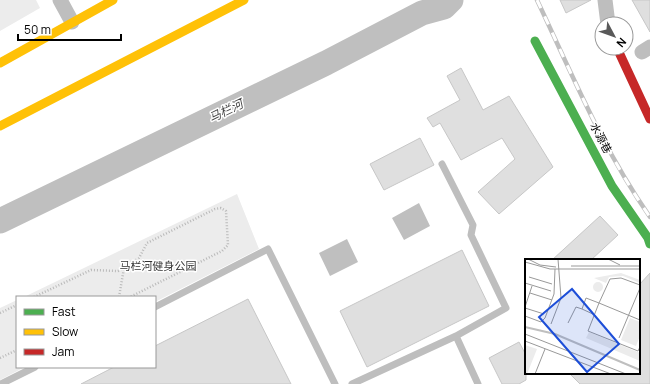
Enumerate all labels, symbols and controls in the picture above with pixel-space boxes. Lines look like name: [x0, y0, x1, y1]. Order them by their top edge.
scale bar: [18, 16, 121, 42]
north arrow: [594, 16, 634, 56]
text: 50 m: [24, 21, 51, 38]
text: N: [614, 35, 630, 51]
water label: 马栏河: [206, 94, 247, 126]
street label: 水源巷: [587, 120, 616, 156]
park label: 马栏河健身公园: [120, 258, 197, 273]
inset map: [525, 259, 640, 374]
legend: [16, 296, 156, 368]
text: Fast: [52, 303, 76, 320]
text: Slow: [52, 323, 78, 340]
text: Jam: [52, 343, 74, 360]

